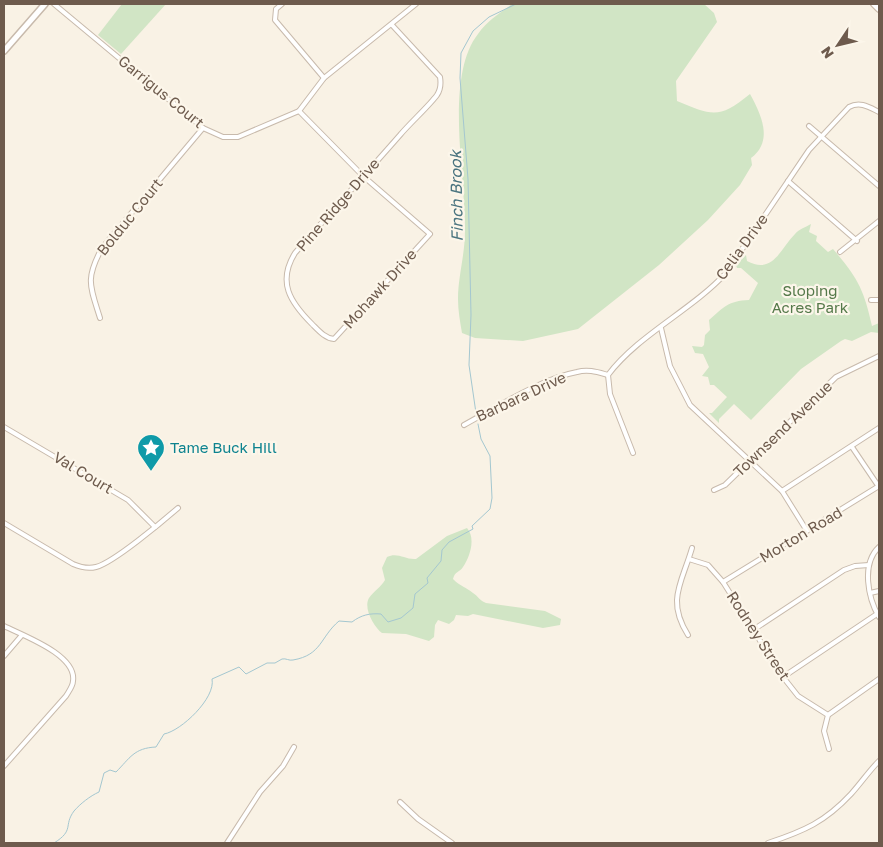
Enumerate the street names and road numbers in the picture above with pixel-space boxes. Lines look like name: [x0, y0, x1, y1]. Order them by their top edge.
street label: Garrigus Court: [115, 51, 208, 131]
street label: Pine Ridge Drive: [292, 154, 383, 255]
street label: Bolduc Court: [93, 174, 166, 259]
street label: Celia Drive: [711, 210, 771, 283]
street label: Mohawk Drive: [339, 245, 420, 332]
street label: Barbara Drive: [473, 367, 569, 425]
street label: Townsend Avenue: [729, 376, 836, 480]
street label: Val Court: [50, 447, 117, 497]
street label: Morton Road: [756, 503, 845, 566]
street label: Rodney Street: [723, 588, 794, 683]

